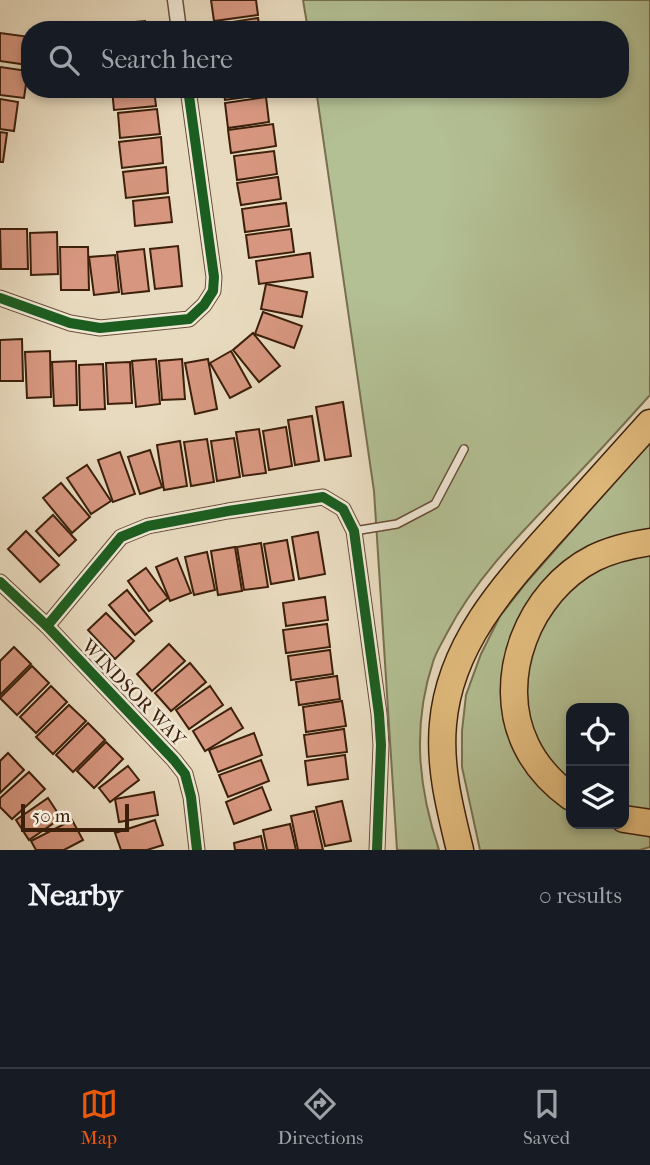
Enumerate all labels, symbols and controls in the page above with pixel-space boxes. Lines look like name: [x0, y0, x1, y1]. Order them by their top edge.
search box: [21, 21, 629, 98]
icon: search: [45, 41, 83, 79]
text: Search here: [101, 44, 233, 75]
street label: WINDSOR WAY: [76, 634, 190, 751]
map controls: [566, 703, 629, 829]
button: locate: [566, 703, 629, 766]
button: layers: [566, 766, 629, 829]
scale bar: [21, 801, 130, 833]
text: 50 m: [32, 805, 71, 827]
text: Nearby: [28, 878, 123, 913]
text: 0 results: [539, 882, 622, 909]
tab: Map: [80, 1085, 118, 1149]
tab: Directions: [278, 1085, 363, 1149]
tab: Saved: [523, 1085, 570, 1149]

